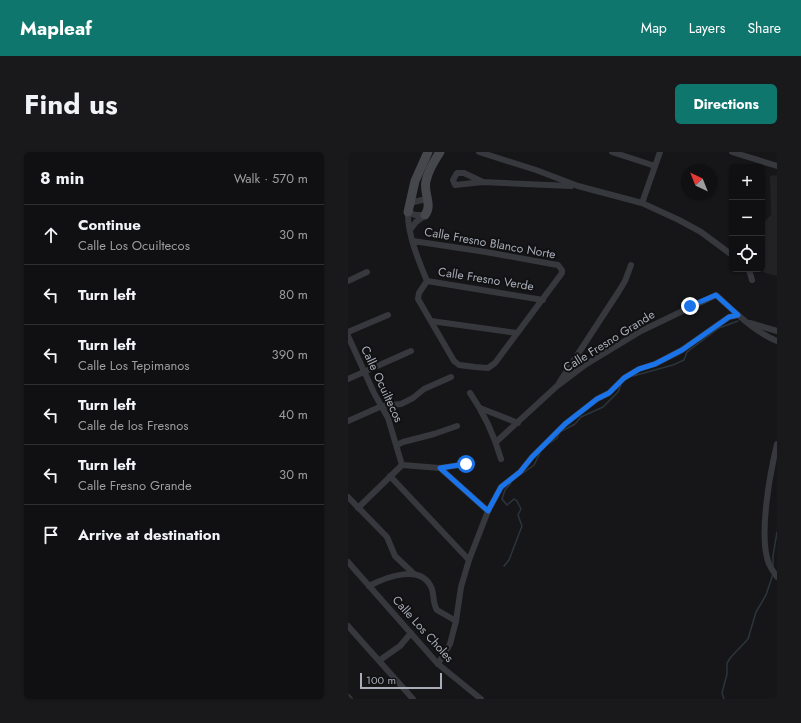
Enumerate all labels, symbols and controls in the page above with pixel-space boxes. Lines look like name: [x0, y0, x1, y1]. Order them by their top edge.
text: Mapleaf: [20, 15, 92, 42]
text: Map: [641, 18, 667, 38]
text: Layers: [689, 18, 725, 38]
text: Share: [747, 18, 781, 38]
text: Find us: [24, 84, 118, 125]
button: Directions: [675, 84, 777, 124]
north arrow: [681, 164, 717, 200]
map controls: [729, 164, 765, 272]
button: +: [729, 164, 765, 200]
text: 8 min: [40, 166, 84, 190]
text: Walk · 570 m: [234, 169, 308, 188]
button: −: [729, 200, 765, 236]
text: Continue: [78, 214, 141, 236]
street label: Calle Fresno Blanco Norte: [423, 223, 557, 263]
icon: ahead: [40, 224, 62, 246]
text: 30 m: [279, 225, 308, 244]
text: Calle Los Ocuiltecos: [78, 236, 190, 255]
button: locate: [729, 236, 765, 272]
street label: Calle Fresno Verde: [437, 263, 535, 295]
icon: left: [40, 284, 62, 306]
text: Turn left: [78, 284, 136, 306]
text: 80 m: [279, 285, 308, 304]
route end: [681, 297, 699, 315]
street label: Calle Fresno Grande: [560, 306, 658, 376]
text: Turn left: [78, 334, 136, 356]
street label: Calle Ocuiltecos: [356, 343, 408, 426]
icon: left: [40, 344, 62, 366]
text: 390 m: [272, 345, 308, 364]
text: Calle Los Tepimanos: [78, 356, 190, 375]
text: Turn left: [78, 394, 136, 416]
icon: left: [40, 404, 62, 426]
text: 40 m: [279, 405, 308, 424]
text: Calle de los Fresnos: [78, 416, 189, 435]
text: Turn left: [78, 454, 136, 476]
route start: [457, 455, 475, 473]
icon: left: [40, 464, 62, 486]
text: 30 m: [279, 465, 308, 484]
text: Calle Fresno Grande: [78, 476, 192, 495]
icon: arrive: [40, 524, 62, 546]
text: Arrive at destination: [78, 524, 220, 546]
street label: Calle Los Choles: [388, 592, 458, 667]
scale bar: [360, 671, 442, 690]
text: 100 m: [366, 672, 396, 688]

